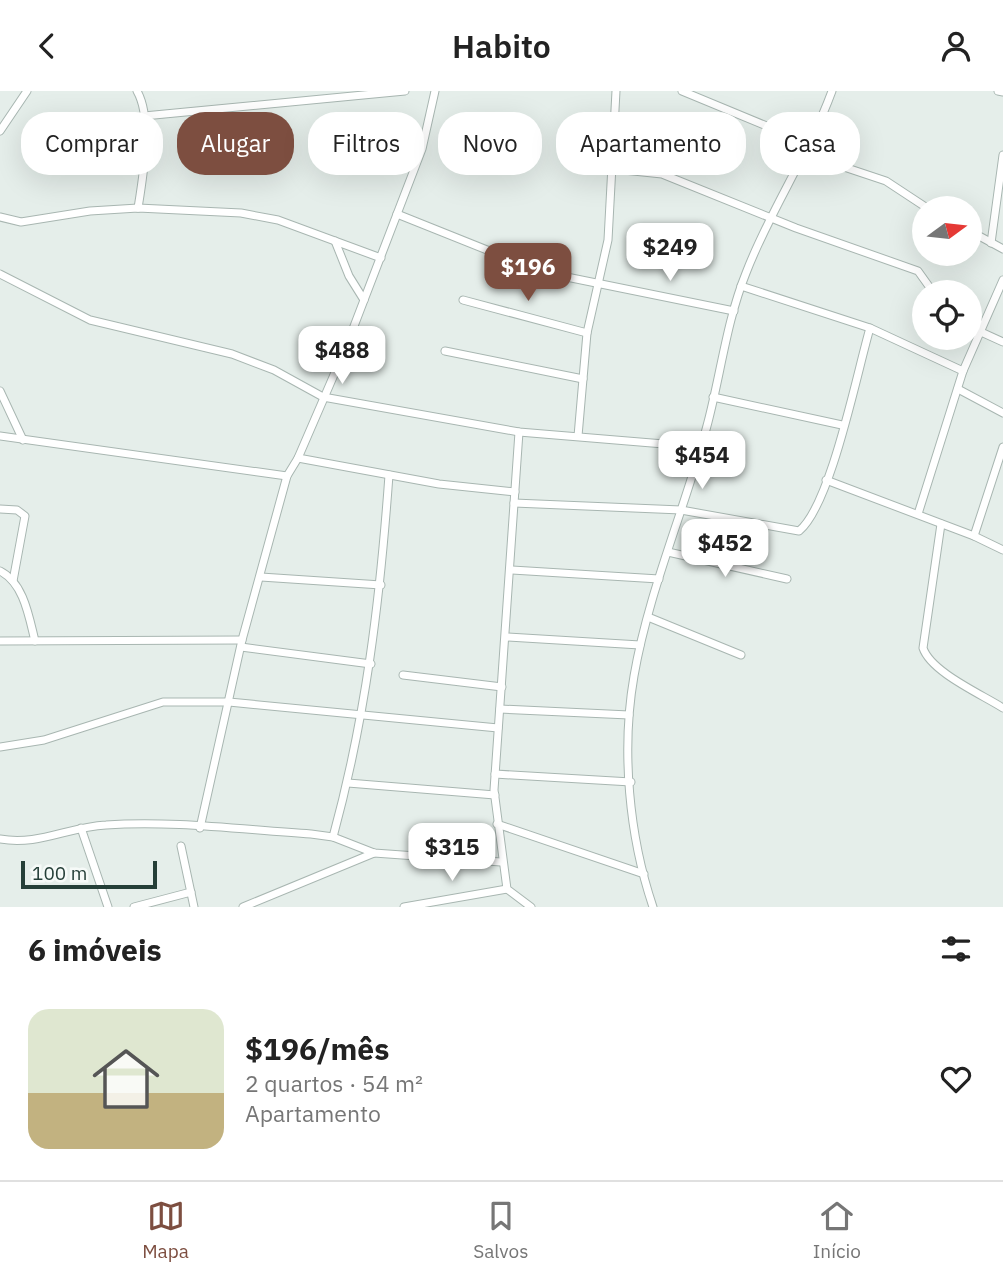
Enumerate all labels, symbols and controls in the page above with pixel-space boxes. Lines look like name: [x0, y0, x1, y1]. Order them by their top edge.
text: Habito: [452, 25, 551, 67]
icon: back: [28, 27, 66, 65]
icon: person: [937, 27, 975, 65]
chip: Comprar: [21, 112, 163, 175]
chip: Alugar: [177, 112, 294, 175]
chip: Filtros: [308, 112, 424, 175]
chip: Novo: [438, 112, 542, 175]
chip: Apartamento: [556, 112, 746, 175]
chip: Casa: [760, 112, 860, 175]
north arrow: [912, 196, 982, 266]
map controls: [912, 196, 982, 350]
pin: $249: [629, 223, 711, 283]
text: $249: [642, 231, 698, 261]
pin: $196: [487, 243, 569, 303]
text: $196: [500, 251, 556, 281]
button: locate: [912, 280, 982, 350]
pin: $488: [301, 327, 383, 386]
text: $488: [314, 334, 370, 364]
pin: $454: [661, 431, 743, 491]
text: $454: [674, 439, 730, 469]
pin: $452: [684, 519, 766, 579]
text: $452: [697, 527, 753, 557]
pin: $315: [411, 823, 493, 883]
text: $315: [424, 831, 480, 861]
scale bar: [21, 858, 158, 890]
text: 100 m: [32, 861, 87, 885]
text: 6 imóveis: [28, 930, 162, 969]
icon: filters: [937, 930, 975, 968]
text: $196/mês: [245, 1029, 389, 1068]
icon: home: [84, 1037, 168, 1121]
icon: heart: [937, 1060, 975, 1098]
text: 2 quartos · 54 m²: [245, 1068, 423, 1098]
text: Apartamento: [245, 1098, 381, 1128]
tab: Mapa: [142, 1197, 189, 1263]
tab: Salvos: [473, 1197, 528, 1263]
tab: Início: [813, 1197, 861, 1263]

